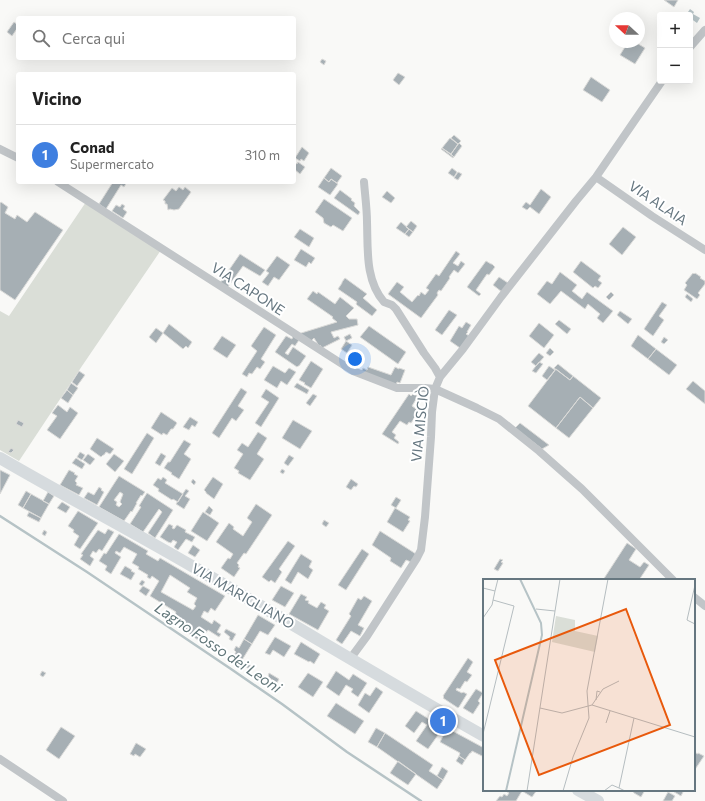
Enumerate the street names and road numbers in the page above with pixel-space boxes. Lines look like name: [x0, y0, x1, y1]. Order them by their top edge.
street label: VIA ALAIA: [626, 177, 691, 228]
street label: VIA CAPONE: [208, 259, 288, 319]
street label: VIA MISCIÒ: [407, 385, 432, 463]
street label: VIA MARIGLIANO: [189, 559, 298, 632]

